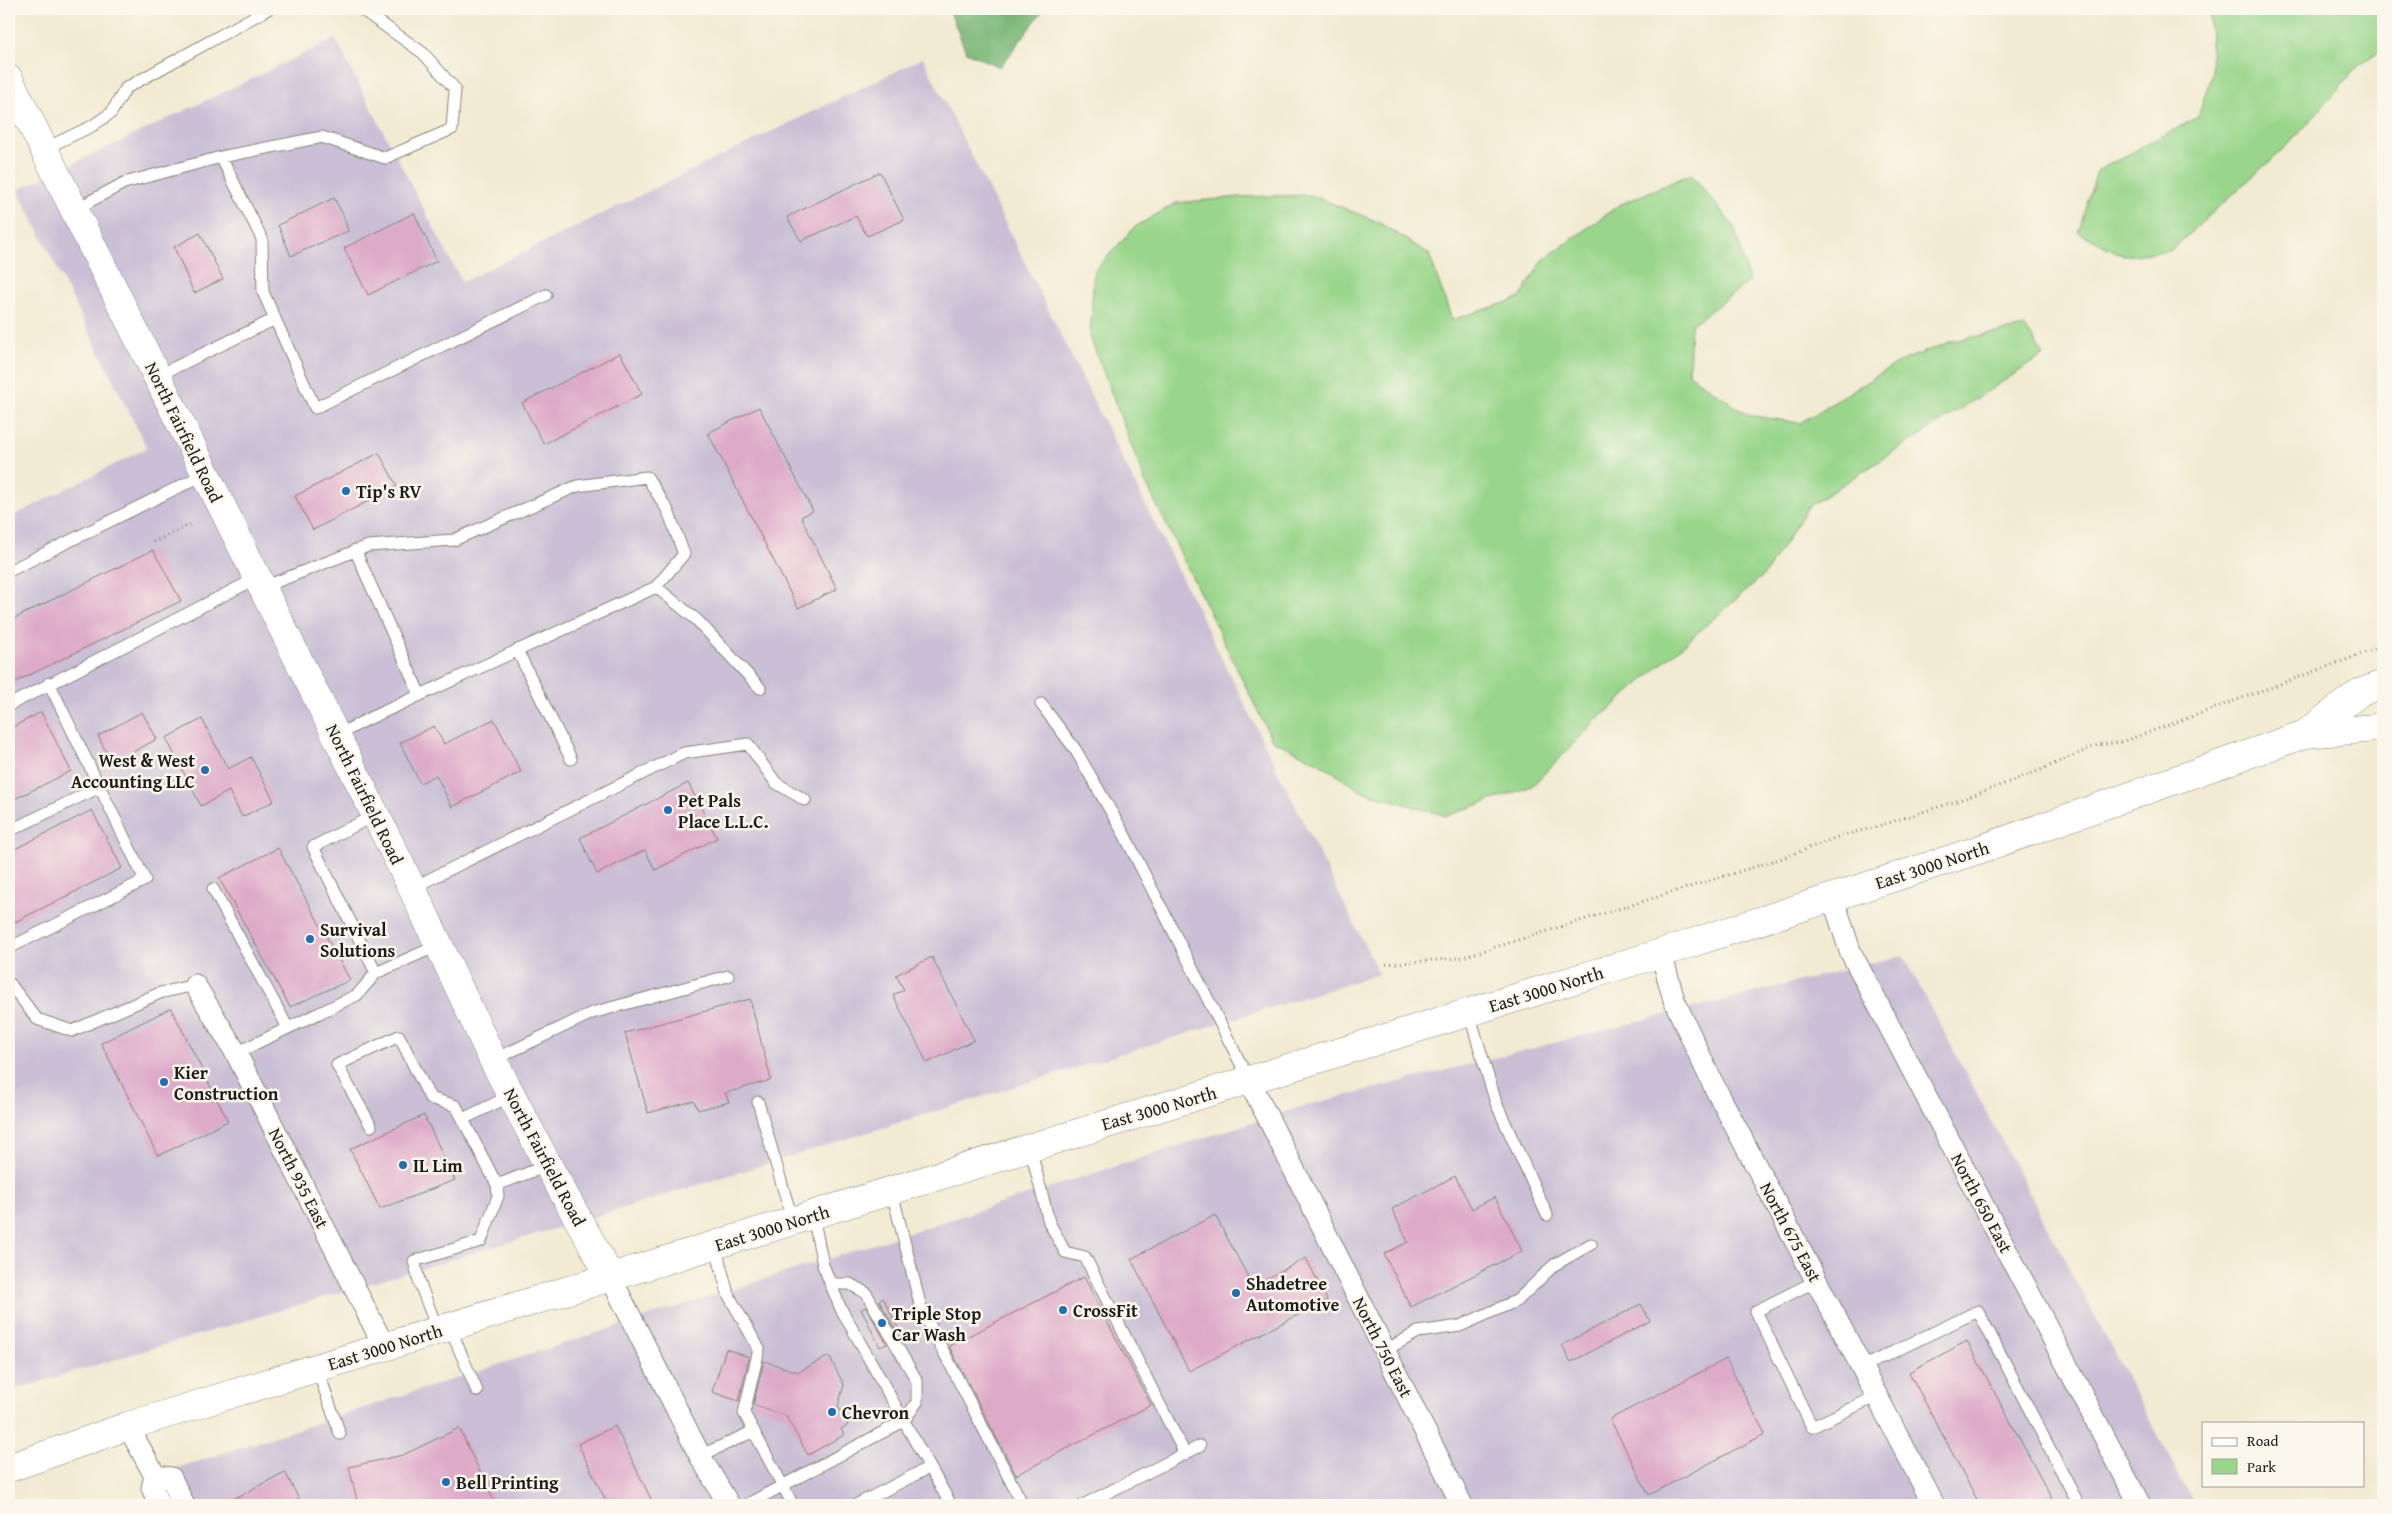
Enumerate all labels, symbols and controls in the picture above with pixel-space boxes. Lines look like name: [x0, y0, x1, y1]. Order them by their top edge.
street label: North Fairfield Road: [138, 357, 230, 507]
place label: Tip's RV: [356, 478, 422, 505]
marker: Tip's RV: [340, 485, 352, 497]
street label: North Fairfield Road: [319, 719, 411, 869]
place label: West & West Accounting LLC: [71, 747, 195, 795]
marker: West & West Accounting LLC: [199, 764, 211, 776]
place label: Pet Pals Place L.L.C.: [678, 787, 769, 835]
marker: Pet Pals Place L.L.C.: [662, 804, 674, 816]
street label: East 3000 North: [1871, 834, 1993, 896]
place label: Survival Solutions: [320, 916, 396, 964]
marker: Survival Solutions: [304, 933, 316, 945]
street label: East 3000 North: [1485, 959, 1607, 1019]
place label: Kier Construction: [174, 1059, 279, 1107]
marker: Kier Construction: [158, 1076, 170, 1088]
street label: East 3000 North: [1098, 1079, 1220, 1137]
street label: North Fairfield Road: [497, 1083, 593, 1231]
street label: North 935 East: [262, 1123, 336, 1234]
street label: North 650 East: [1944, 1148, 2020, 1258]
place label: IL Lim: [413, 1152, 463, 1179]
marker: IL Lim: [397, 1159, 409, 1171]
street label: North 675 East: [1753, 1177, 1829, 1287]
street label: East 3000 North: [711, 1198, 833, 1258]
place label: Shadetree Automotive: [1246, 1270, 1339, 1318]
marker: Shadetree Automotive: [1230, 1287, 1242, 1299]
street label: North 750 East: [1346, 1292, 1420, 1403]
place label: CrossFit: [1073, 1297, 1138, 1324]
place label: Triple Stop Car Wash: [892, 1300, 981, 1348]
marker: CrossFit: [1057, 1304, 1069, 1316]
street label: East 3000 North: [324, 1317, 446, 1377]
marker: Triple Stop Car Wash: [876, 1317, 888, 1329]
place label: Chevron: [842, 1399, 909, 1426]
marker: Chevron: [826, 1406, 838, 1418]
legend: [2202, 1422, 2364, 1486]
text: Road: [2247, 1430, 2278, 1451]
text: Park: [2247, 1456, 2276, 1477]
place label: Bell Printing: [456, 1469, 559, 1496]
marker: Bell Printing: [440, 1476, 452, 1488]

